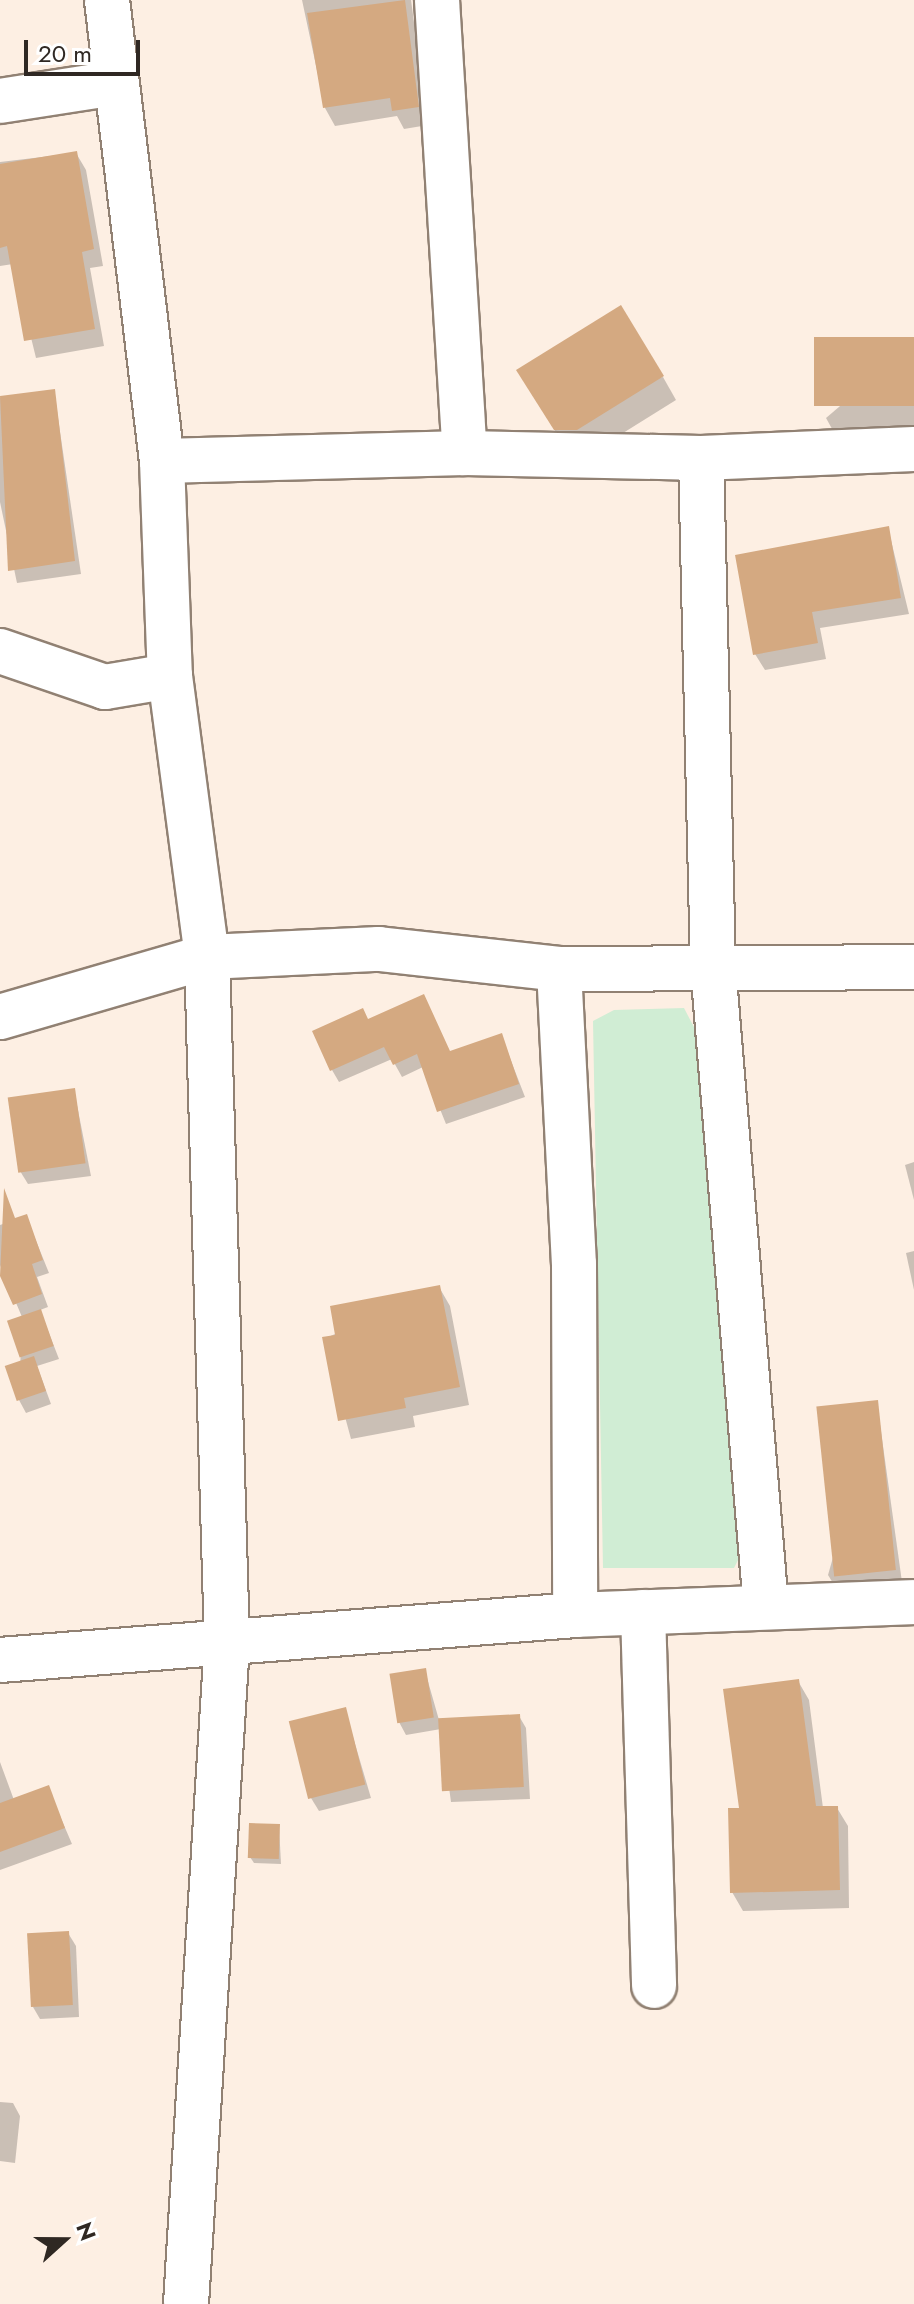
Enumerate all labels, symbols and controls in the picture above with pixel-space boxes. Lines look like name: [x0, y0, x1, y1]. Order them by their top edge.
scale bar: [28, 24, 144, 74]
text: 20 m: [38, 36, 92, 71]
north arrow: [24, 2200, 104, 2280]
text: N: [68, 2218, 104, 2245]

